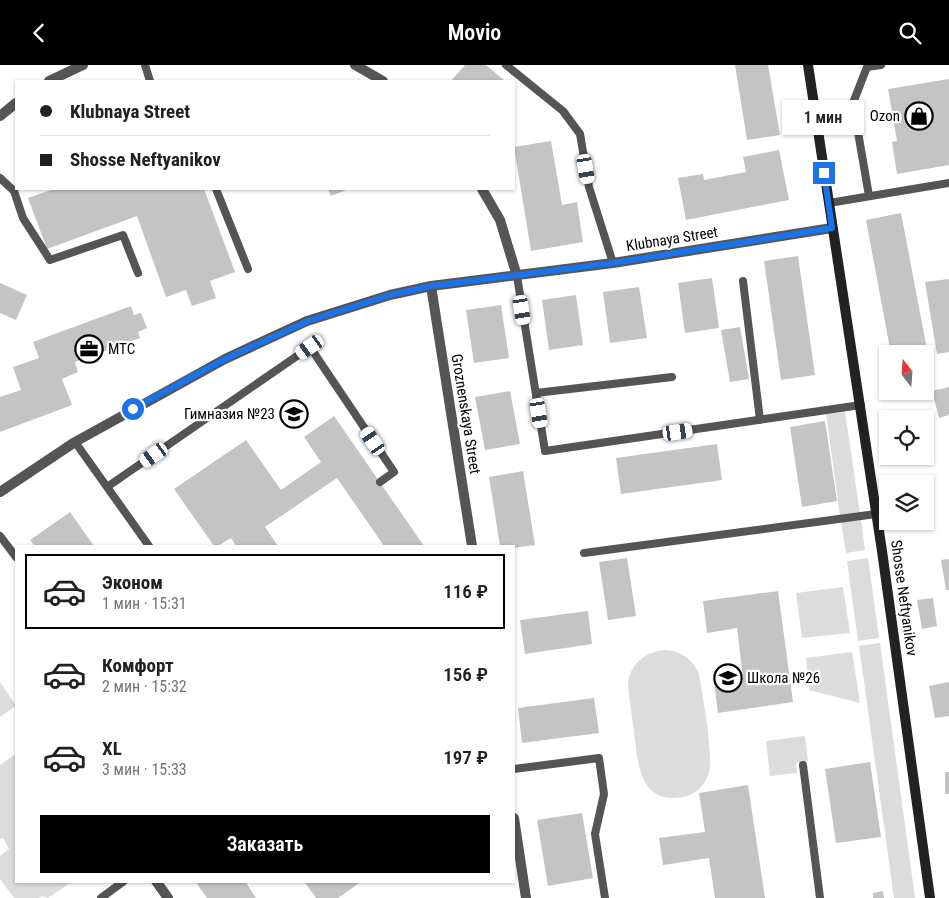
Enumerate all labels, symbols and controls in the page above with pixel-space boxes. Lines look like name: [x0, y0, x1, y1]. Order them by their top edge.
icon: back: [25, 19, 53, 47]
icon: search: [896, 19, 924, 47]
text: Movio: [448, 20, 501, 45]
text: Klubnaya Street: [70, 100, 190, 123]
callout: 1 мин: [783, 101, 865, 135]
shop icon: Ozon: [904, 101, 934, 131]
place label: Ozon: [870, 107, 900, 125]
text: 1 мин: [804, 108, 842, 127]
text: Shosse Neftyanikov: [70, 148, 221, 171]
car: [576, 153, 595, 185]
route end: [813, 162, 835, 184]
street label: Klubnaya Street: [625, 223, 719, 255]
car: [512, 294, 531, 326]
car: [293, 332, 326, 362]
office icon: МТС: [74, 334, 104, 364]
place label: МТС: [108, 340, 135, 358]
north arrow: [879, 345, 934, 400]
map controls: [879, 345, 934, 530]
street label: Groznenskaya Street: [448, 353, 484, 475]
car: [529, 397, 548, 429]
route start: [122, 398, 144, 420]
school or university icon: Гимназия №23: [279, 399, 309, 429]
place label: Гимназия №23: [184, 405, 275, 423]
button: locate: [879, 410, 934, 465]
car: [662, 422, 693, 442]
car: [358, 424, 387, 458]
car: [137, 440, 170, 470]
button: layers: [879, 475, 934, 530]
street label: Shosse Neftyanikov: [887, 539, 921, 658]
icon: car: [42, 569, 87, 614]
text: Эконом: [102, 571, 163, 594]
text: 116 ₽: [443, 580, 488, 603]
text: 1 мин · 15:31: [102, 594, 187, 613]
icon: car: [42, 652, 87, 697]
text: Комфорт: [102, 654, 174, 677]
text: 156 ₽: [443, 663, 488, 686]
school or university icon: Школа №26: [713, 663, 743, 693]
place label: Школа №26: [747, 669, 820, 687]
text: 2 мин · 15:32: [102, 677, 187, 696]
icon: car: [42, 735, 87, 780]
text: XL: [102, 737, 122, 760]
text: 197 ₽: [443, 746, 488, 769]
text: 3 мин · 15:33: [102, 760, 187, 779]
button: Заказать: [40, 815, 490, 873]

